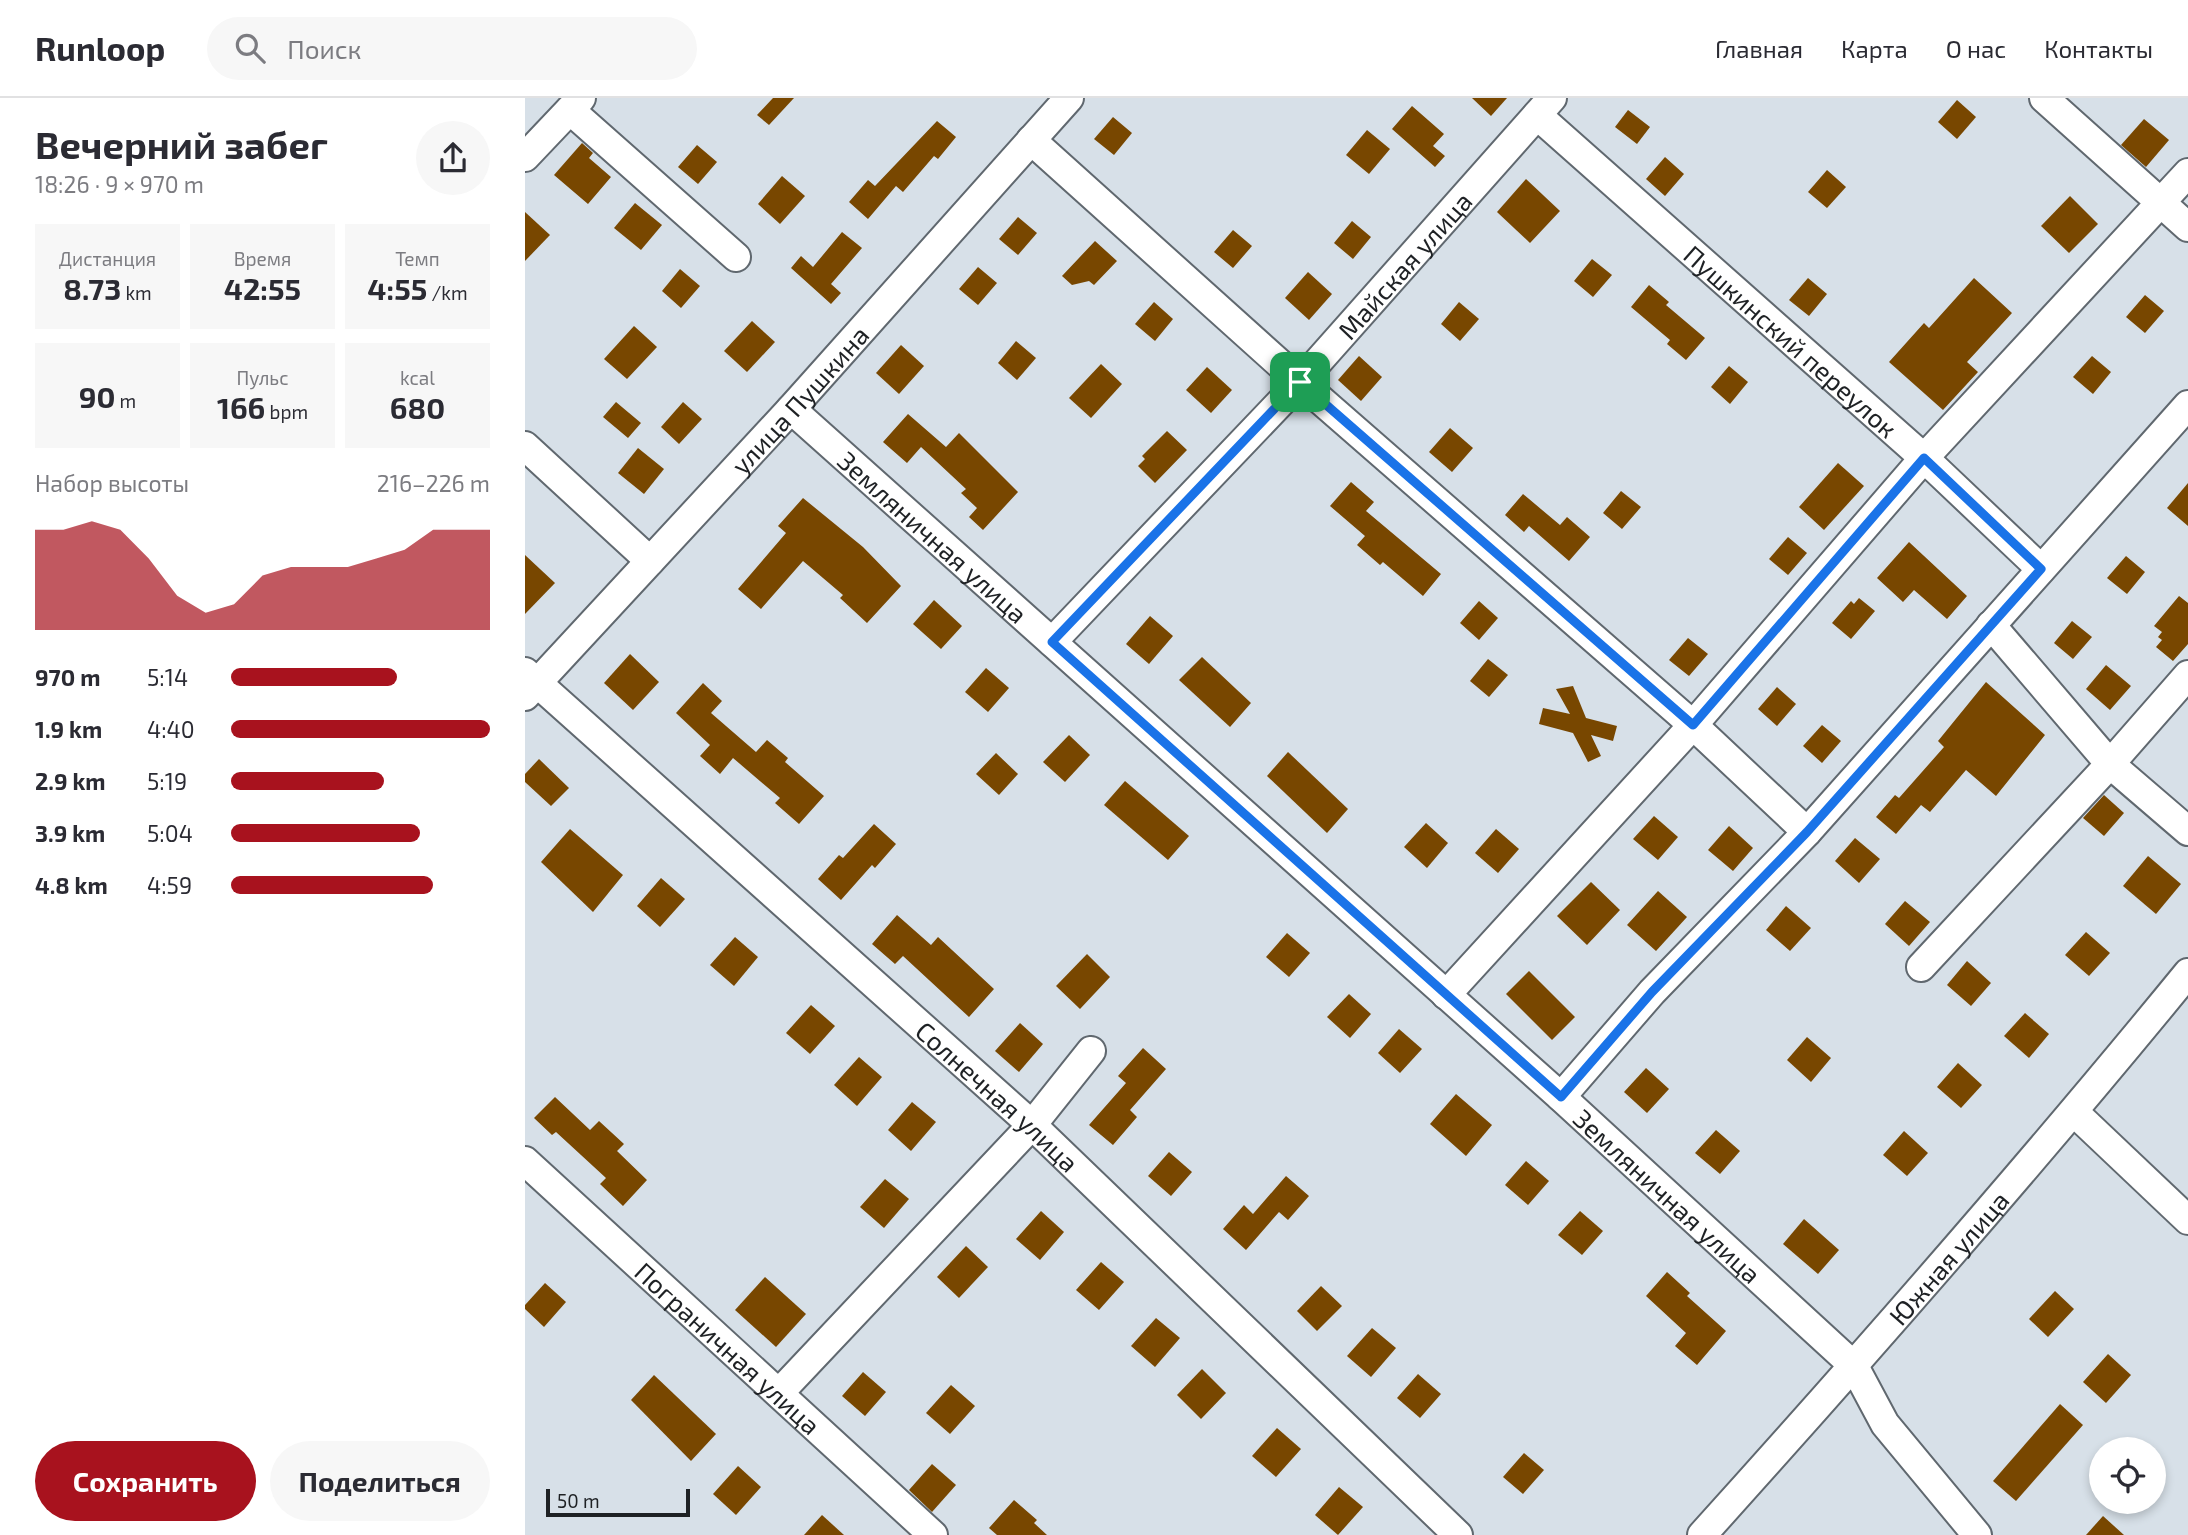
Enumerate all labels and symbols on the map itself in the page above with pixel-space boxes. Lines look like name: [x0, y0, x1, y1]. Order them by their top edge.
street label: Майская улица: [1331, 185, 1477, 345]
street label: Пушкинский переулок: [1679, 238, 1904, 443]
street label: улица Пушкина: [724, 319, 874, 480]
pin: [1270, 352, 1330, 412]
street label: Земляничная улица: [833, 444, 1034, 629]
street label: Солнечная улица: [910, 1014, 1086, 1178]
street label: Земляничная улица: [1568, 1102, 1768, 1289]
street label: Южная улица: [1882, 1184, 2014, 1330]
street label: Пограничная улица: [629, 1255, 827, 1440]
scale bar: [546, 1486, 689, 1518]

